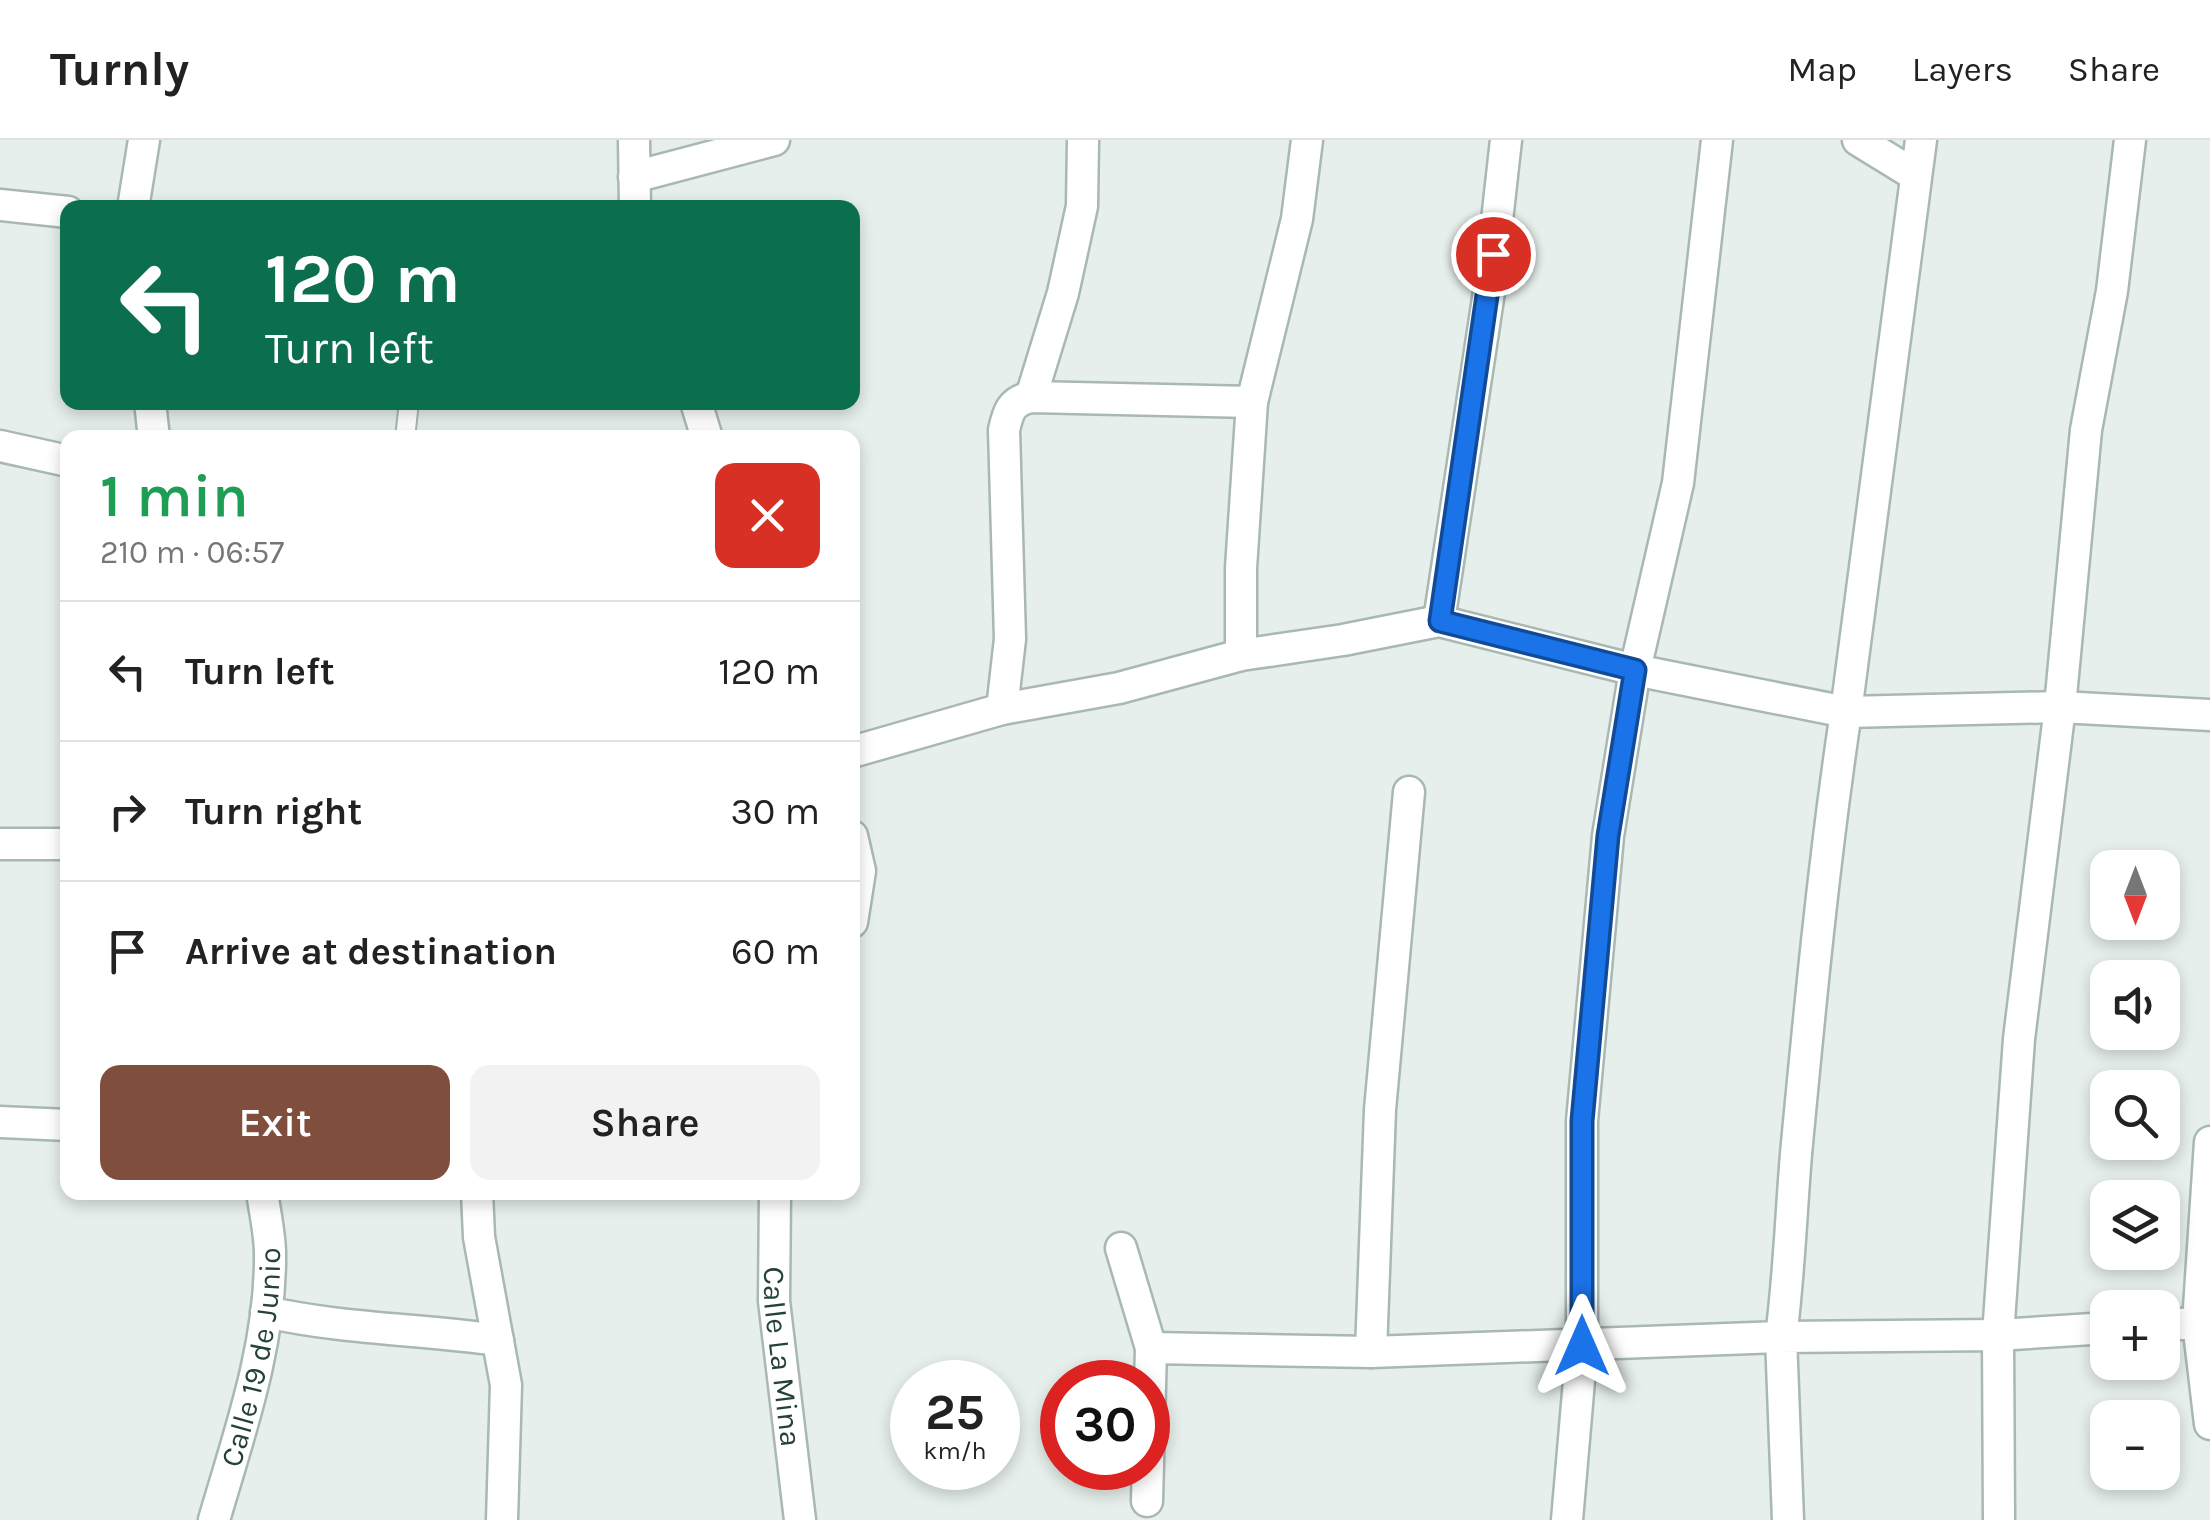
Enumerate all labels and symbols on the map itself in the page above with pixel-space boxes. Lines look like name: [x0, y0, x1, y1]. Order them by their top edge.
pin: [1451, 212, 1536, 297]
north arrow: [2090, 850, 2180, 940]
street label: Calle 19 de Junio: [213, 1247, 288, 1471]
street label: Calle La Mina: [756, 1266, 809, 1449]
position arrow: [1530, 1294, 1634, 1398]
speed limit sign: 30: [1040, 1360, 1170, 1490]

